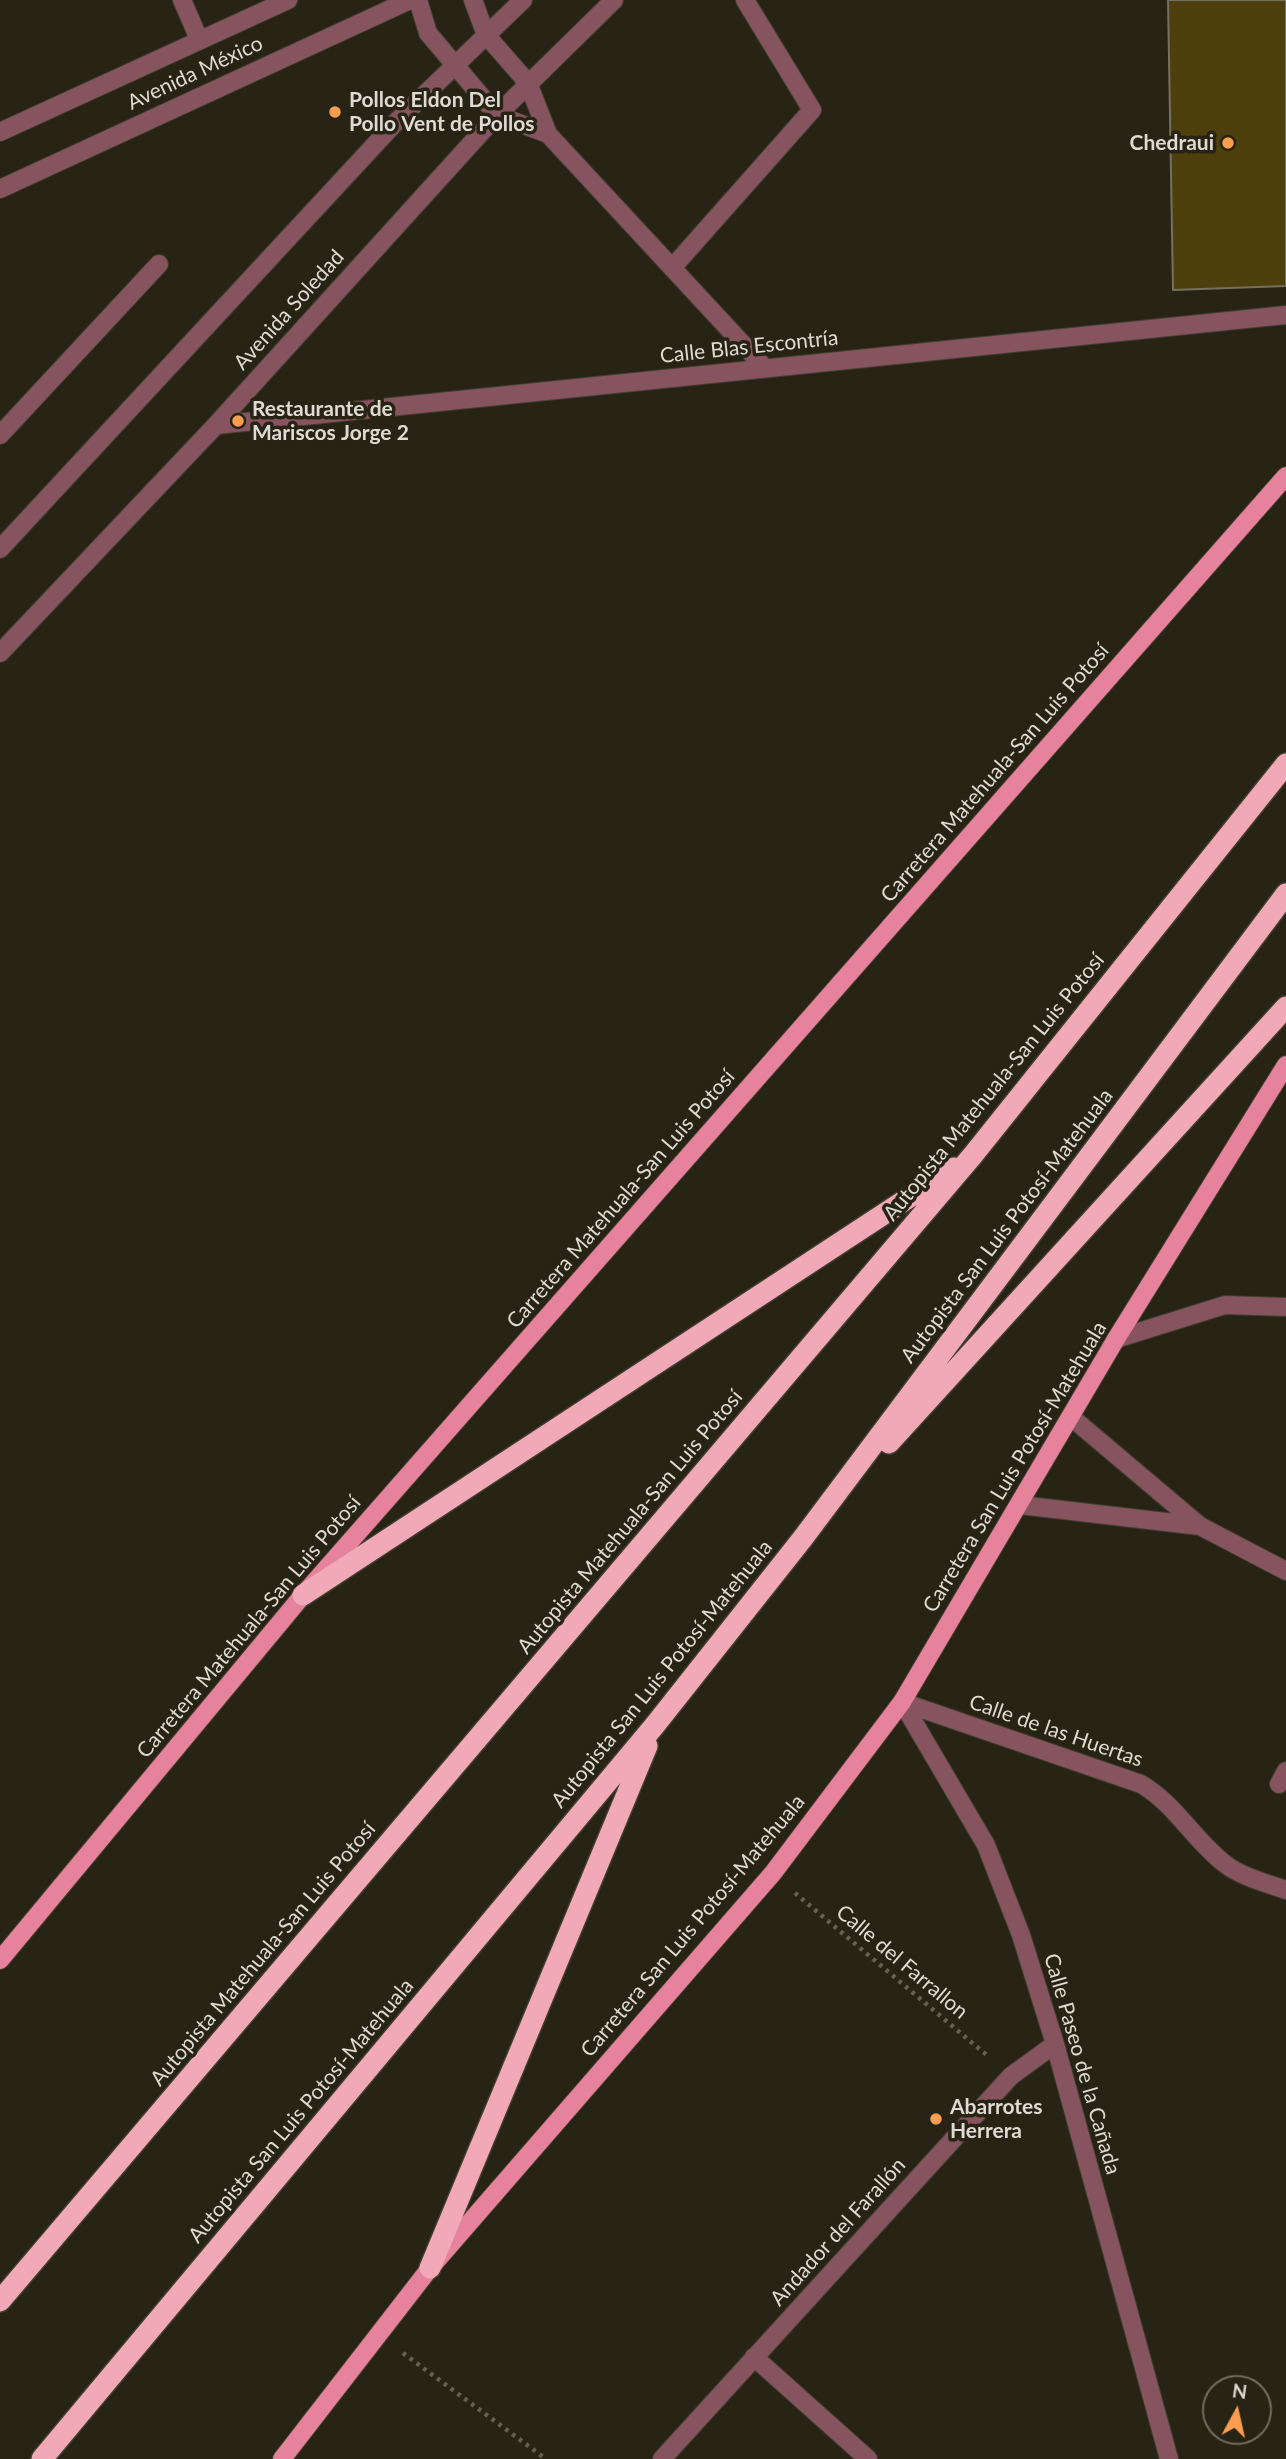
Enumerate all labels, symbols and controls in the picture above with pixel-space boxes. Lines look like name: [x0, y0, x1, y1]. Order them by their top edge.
street label: Avenida México: [123, 31, 267, 115]
place label: Pollos Eldon Del Pollo Vent de Pollos: [349, 87, 534, 137]
marker: Pollos Eldon Del Pollo Vent de Pollos: [327, 104, 343, 120]
place label: Chedraui: [1130, 130, 1214, 156]
marker: Chedraui: [1220, 135, 1236, 151]
street label: Avenida Soledad: [229, 245, 349, 375]
street label: Calle Blas Escontría: [659, 325, 839, 369]
place label: Restaurante de Mariscos Jorge 2: [252, 396, 409, 446]
marker: Restaurante de Mariscos Jorge 2: [230, 413, 246, 429]
street label: Carretera Matehuala-San Luis Potosí: [876, 638, 1114, 908]
street label: Autopista Matehuala-San Luis Potosí: [878, 948, 1110, 1226]
street label: Carretera Matehuala-San Luis Potosí: [502, 1064, 740, 1334]
street label: Autopista San Luis Potosí-Matehuala: [896, 1084, 1118, 1368]
street label: Carretera San Luis Potosí-Matehuala: [918, 1317, 1112, 1617]
street label: Autopista Matehuala-San Luis Potosí: [512, 1385, 748, 1659]
street label: Carretera Matehuala-San Luis Potosí: [132, 1491, 366, 1763]
street label: Autopista San Luis Potosí-Matehuala: [546, 1535, 778, 1813]
street label: Calle de las Huertas: [966, 1689, 1146, 1773]
street label: Carretera San Luis Potosí-Matehuala: [576, 1790, 810, 2062]
street label: Autopista Matehuala-San Luis Potosí: [145, 1817, 381, 2091]
street label: Calle del Farrallon: [831, 1900, 973, 2024]
street label: Calle Paseo de la Cañada: [1038, 1951, 1126, 2177]
street label: Autopista San Luis Potosí-Matehuala: [183, 1974, 419, 2248]
place label: Abarrotes Herrera: [950, 2094, 1043, 2144]
marker: Abarrotes Herrera: [928, 2111, 944, 2127]
street label: Andador del Farallón: [765, 2153, 911, 2311]
north arrow: [1202, 2375, 1272, 2445]
text: N: [1231, 2378, 1249, 2403]

